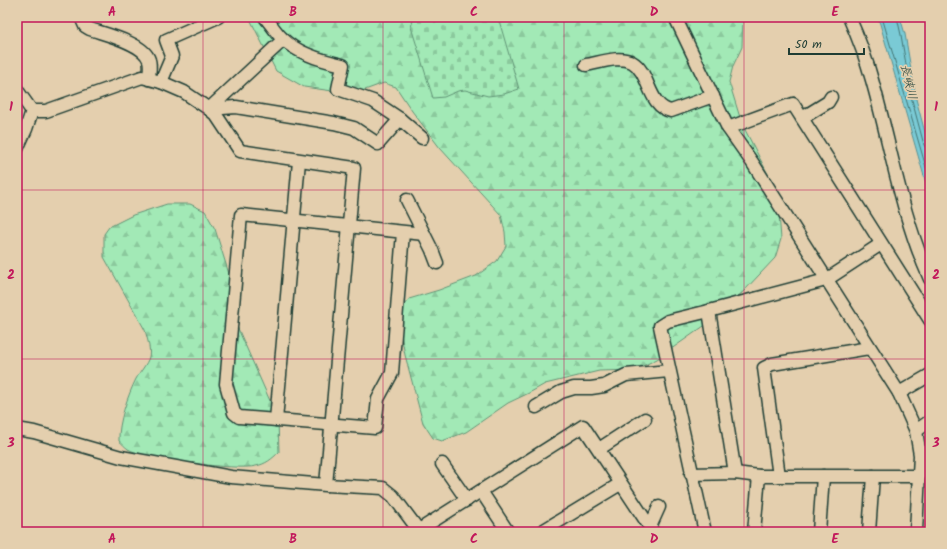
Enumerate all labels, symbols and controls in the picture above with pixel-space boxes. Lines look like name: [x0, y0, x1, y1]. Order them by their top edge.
text: A: [108, 2, 116, 23]
text: B: [289, 2, 297, 23]
text: C: [470, 2, 478, 23]
text: D: [650, 2, 659, 23]
text: E: [831, 2, 839, 23]
scale bar: [789, 30, 864, 56]
text: 50 m: [795, 35, 822, 54]
water label: 長峡川: [895, 62, 922, 102]
text: 1: [9, 97, 13, 118]
text: 1: [934, 97, 938, 118]
text: 2: [7, 265, 15, 286]
text: 2: [932, 265, 940, 286]
text: 3: [6, 433, 15, 454]
text: 3: [931, 433, 940, 454]
text: A: [108, 529, 116, 549]
text: B: [289, 529, 297, 549]
text: C: [470, 529, 478, 549]
text: D: [650, 529, 659, 549]
text: E: [831, 529, 839, 549]

